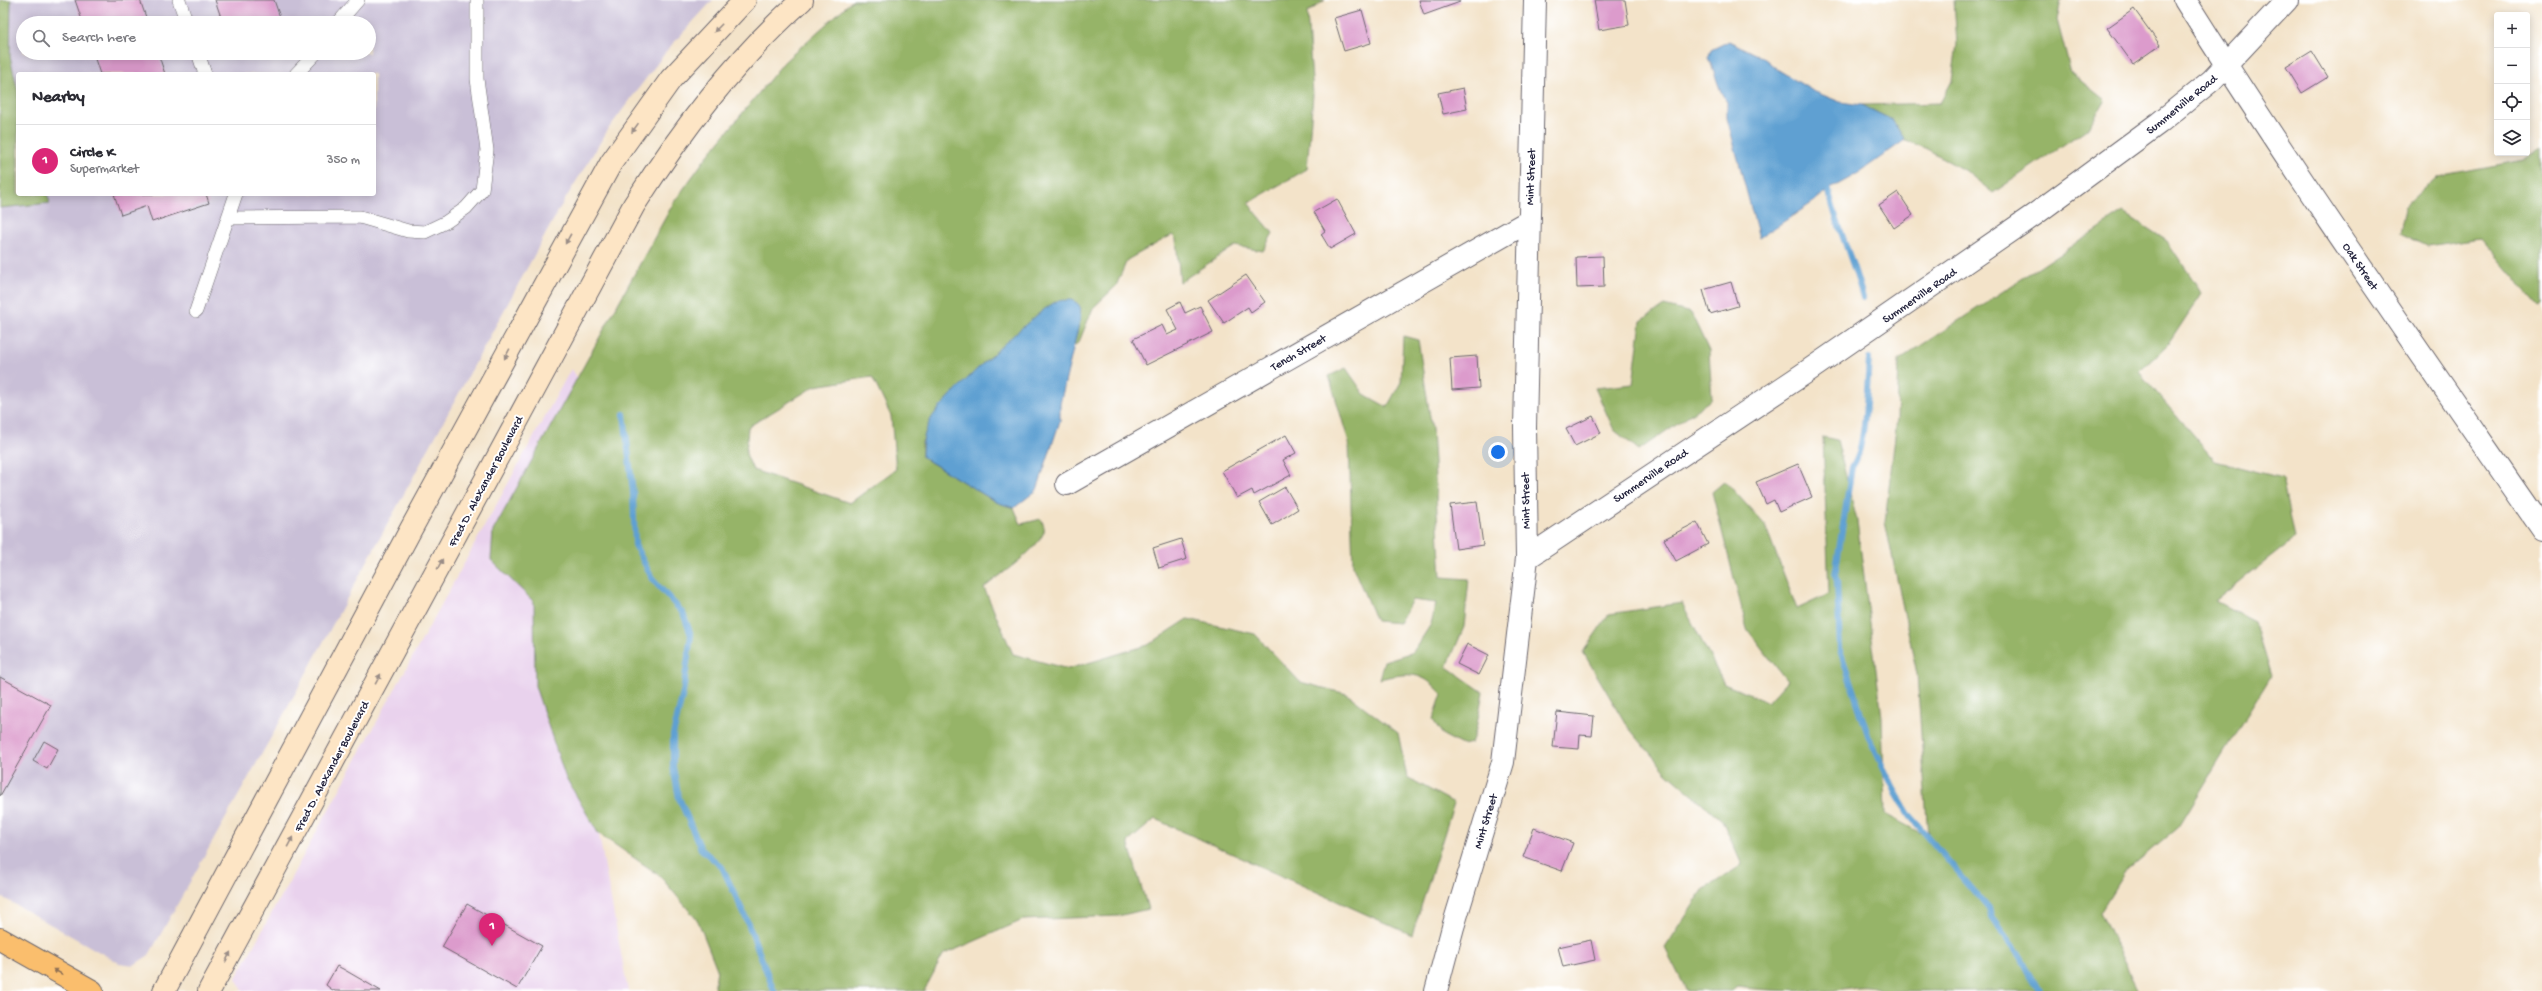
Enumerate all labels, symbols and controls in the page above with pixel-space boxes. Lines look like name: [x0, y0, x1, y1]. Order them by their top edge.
map controls: [2494, 12, 2530, 156]
button: +: [2494, 12, 2530, 48]
search box: [16, 16, 376, 60]
one-way arrow: [713, 23, 722, 33]
icon: search: [30, 27, 52, 49]
text: Search here: [62, 29, 136, 47]
button: −: [2494, 48, 2530, 84]
street label: Summerville Road: [2144, 72, 2221, 138]
button: locate: [2494, 84, 2530, 120]
text: Nearby: [32, 88, 85, 108]
button: layers: [2494, 120, 2530, 156]
one-way arrow: [631, 122, 639, 133]
text: Circle K: [70, 144, 115, 162]
street label: Mint Street: [1524, 148, 1540, 205]
text: 1: [42, 153, 48, 168]
text: 350 m: [327, 153, 360, 168]
text: Supermarket: [70, 162, 139, 177]
one-way arrow: [565, 233, 572, 245]
street label: Oak Street: [2338, 241, 2381, 294]
street label: Summerville Road: [1880, 265, 1961, 327]
street label: Tench Street: [1268, 332, 1330, 376]
one-way arrow: [504, 348, 510, 360]
street label: Fred D. Alexander Boulevard: [446, 413, 528, 551]
your location: [1488, 442, 1508, 462]
street label: Summerville Road: [1611, 446, 1692, 507]
street label: Mint Street: [1519, 472, 1534, 529]
one-way arrow: [436, 558, 443, 570]
one-way arrow: [375, 673, 381, 684]
street label: Fred D. Alexander Boulevard: [292, 698, 374, 836]
street label: Mint Street: [1472, 792, 1502, 851]
one-way arrow: [286, 836, 293, 848]
pin: 1: [479, 913, 505, 946]
one-way arrow: [225, 951, 231, 963]
one-way arrow: [52, 968, 64, 975]

